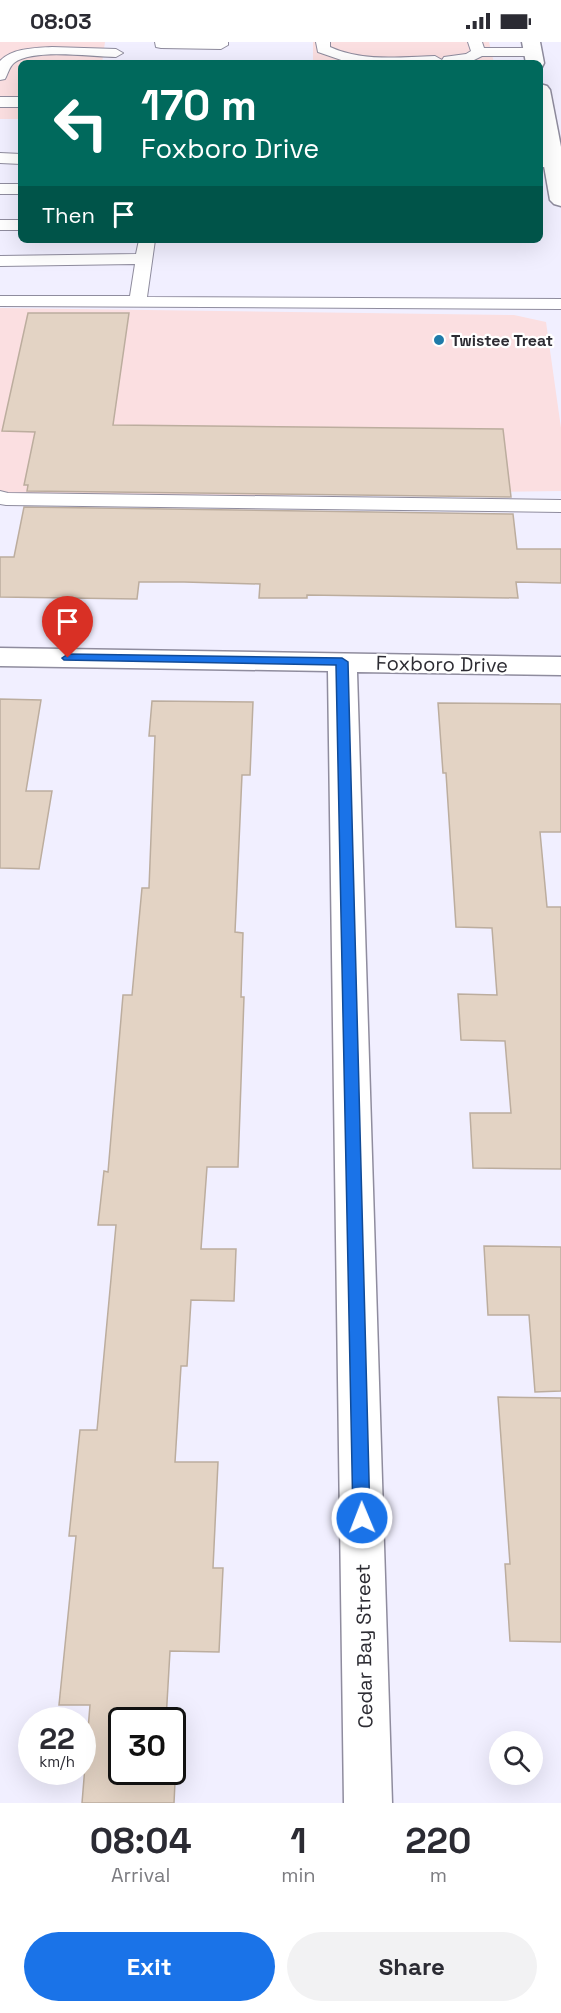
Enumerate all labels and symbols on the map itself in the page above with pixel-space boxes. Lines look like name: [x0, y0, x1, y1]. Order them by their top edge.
place label: Twistee Treat: [451, 330, 553, 351]
marker: Twistee Treat: [432, 333, 446, 347]
pin: [42, 596, 93, 658]
street label: Foxboro Drive: [376, 650, 508, 678]
position arrow: [330, 1486, 394, 1550]
street label: Cedar Bay Street: [350, 1563, 378, 1729]
speed limit sign: 30: [108, 1707, 186, 1785]

